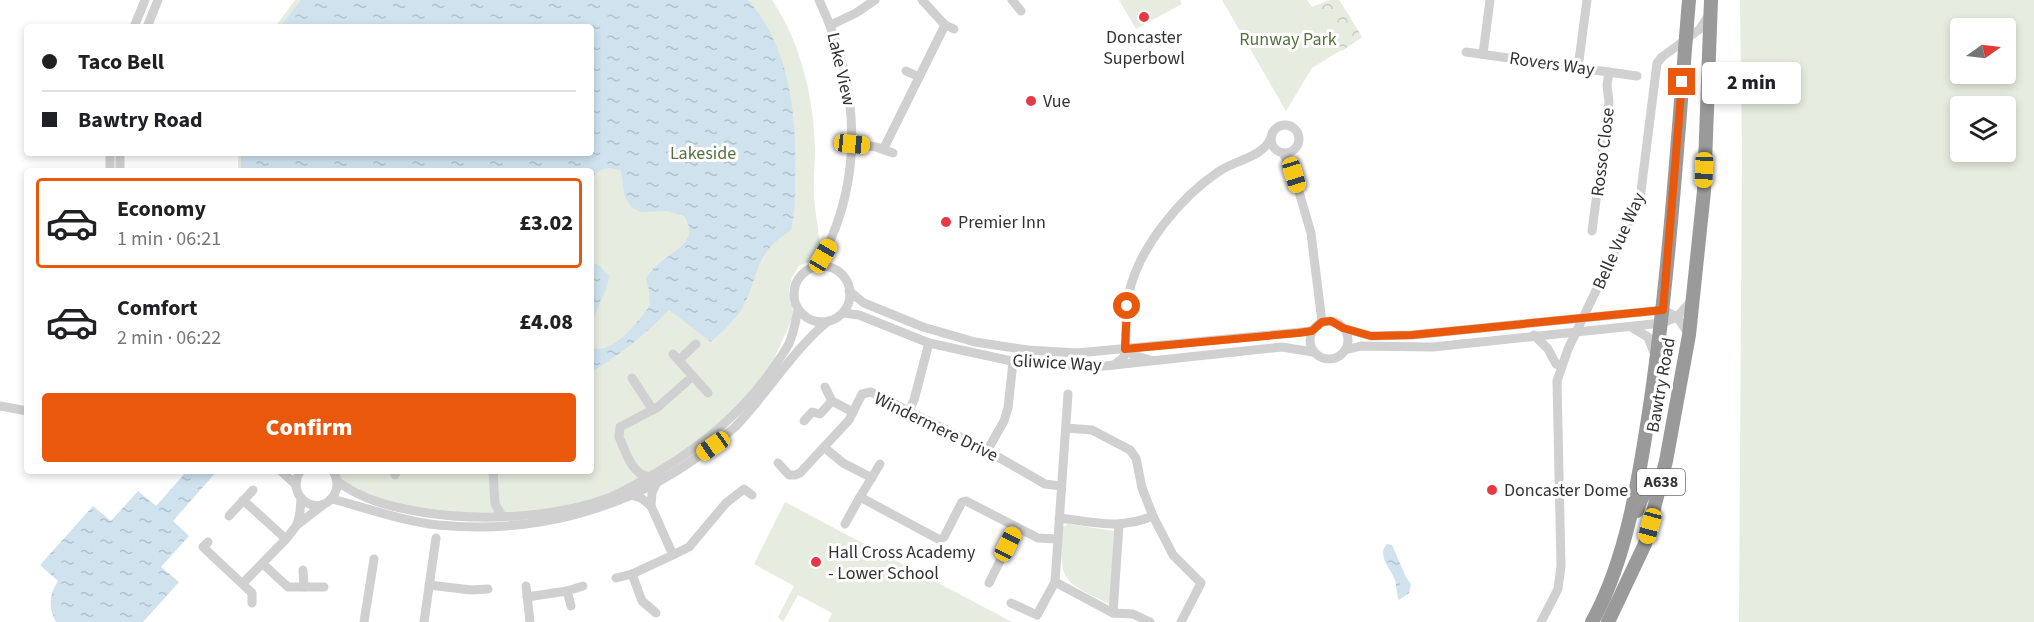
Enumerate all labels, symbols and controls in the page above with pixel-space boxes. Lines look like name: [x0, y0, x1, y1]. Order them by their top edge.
marker: Doncaster Superbowl: [1137, 10, 1151, 24]
north arrow: [1950, 18, 2016, 84]
map controls: [1950, 18, 2016, 162]
place label: Doncaster Superbowl: [1103, 25, 1185, 71]
park label: Runway Park: [1239, 27, 1337, 52]
street label: Lake View: [820, 30, 862, 108]
text: Taco Bell: [78, 46, 164, 78]
street label: Rovers Way: [1508, 46, 1597, 82]
callout: 2 min: [1703, 61, 1802, 103]
route end: [1668, 68, 1695, 95]
text: 2 min: [1727, 69, 1776, 97]
place label: Vue: [1043, 89, 1071, 114]
marker: Vue: [1024, 94, 1038, 108]
button: layers: [1950, 96, 2016, 162]
text: Bawtry Road: [78, 104, 203, 136]
street label: Rosso Close: [1585, 106, 1621, 198]
car: [833, 133, 871, 155]
park label: Lakeside: [670, 141, 736, 166]
car: [1694, 152, 1714, 188]
car: [1280, 155, 1308, 195]
street label: Belle Vue Way: [1587, 188, 1652, 293]
text: Economy: [117, 193, 206, 225]
icon: car: [45, 196, 99, 250]
text: £3.02: [519, 207, 573, 239]
place label: Premier Inn: [958, 210, 1046, 235]
marker: Premier Inn: [939, 215, 953, 229]
text: 1 min · 06:21: [117, 225, 221, 253]
car: [806, 236, 840, 276]
text: Comfort: [117, 292, 198, 324]
route start: [1113, 292, 1140, 319]
icon: car: [45, 295, 99, 349]
text: £4.08: [519, 306, 573, 338]
text: 2 min · 06:22: [117, 324, 221, 352]
street label: Bawtry Road: [1640, 336, 1682, 434]
street label: Gliwice Way: [1012, 348, 1103, 378]
street label: Windermere Drive: [870, 386, 1002, 468]
button: Confirm: [42, 393, 576, 462]
car: [693, 428, 733, 464]
road number: A638: [1637, 469, 1685, 495]
place label: Doncaster Dome: [1504, 478, 1628, 503]
marker: Doncaster Dome: [1485, 483, 1499, 497]
car: [1637, 506, 1663, 546]
car: [992, 524, 1024, 564]
place label: Hall Cross Academy - Lower School: [828, 540, 976, 586]
marker: Hall Cross Academy - Lower School: [809, 555, 823, 569]

